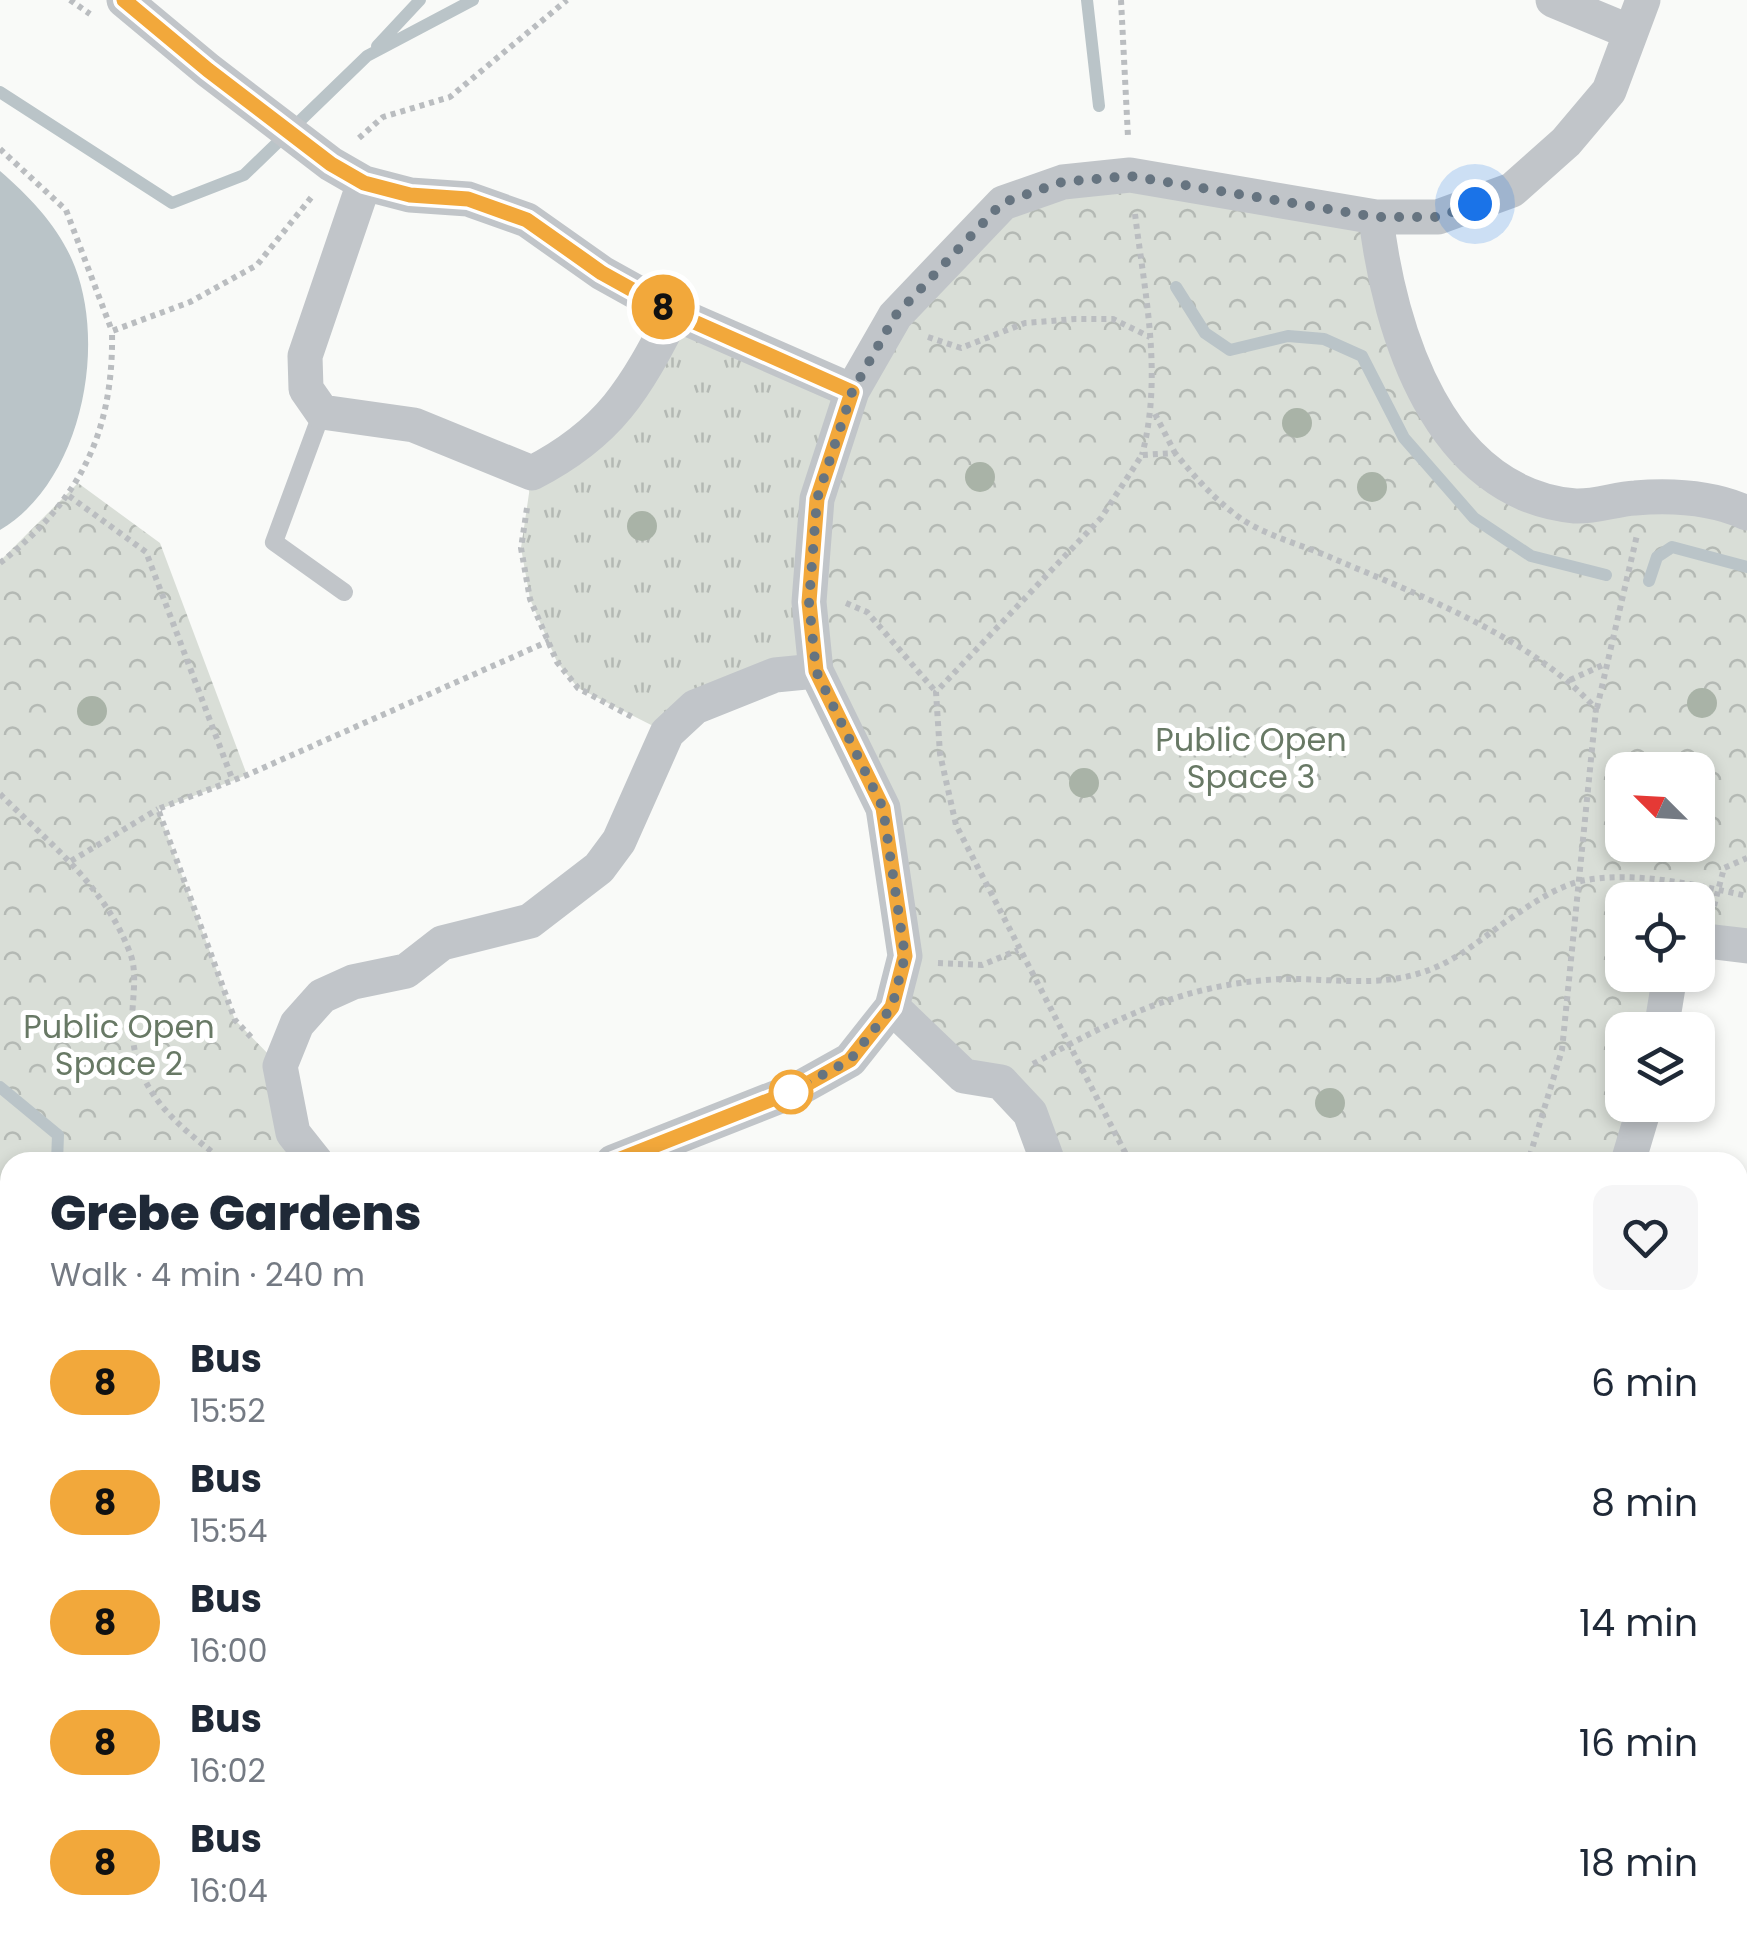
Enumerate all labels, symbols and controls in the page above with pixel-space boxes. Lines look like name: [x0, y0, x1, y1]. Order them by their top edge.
your location: [1450, 179, 1500, 229]
line badge: 8: [630, 274, 696, 340]
text: 8: [652, 283, 674, 332]
park label: Public Open Space 3: [1155, 717, 1347, 799]
north arrow: [1605, 752, 1715, 862]
map controls: [1605, 752, 1715, 1122]
button: locate: [1605, 882, 1715, 992]
park label: Public Open Space 2: [23, 1004, 215, 1086]
button: layers: [1605, 1012, 1715, 1122]
unlabelled marker: [770, 1071, 812, 1113]
text: Grebe Gardens: [50, 1180, 422, 1247]
button: heart: [1593, 1185, 1698, 1290]
text: Walk · 4 min · 240 m: [50, 1252, 365, 1297]
text: Bus: [190, 1332, 262, 1385]
text: 6 min: [1591, 1356, 1698, 1409]
text: 8: [94, 1358, 116, 1407]
text: 15:52: [190, 1388, 266, 1433]
text: Bus: [190, 1452, 262, 1505]
text: 8 min: [1591, 1476, 1698, 1529]
text: 8: [94, 1478, 116, 1527]
text: 15:54: [190, 1508, 267, 1553]
text: Bus: [190, 1572, 262, 1625]
text: 14 min: [1579, 1596, 1698, 1649]
text: 8: [94, 1598, 116, 1647]
text: 16:00: [190, 1628, 268, 1673]
text: Bus: [190, 1692, 262, 1745]
text: 16 min: [1579, 1716, 1698, 1769]
text: 8: [94, 1718, 116, 1767]
text: 16:02: [190, 1748, 266, 1793]
text: Bus: [190, 1812, 262, 1865]
text: 18 min: [1579, 1836, 1698, 1889]
text: 8: [94, 1838, 116, 1887]
text: 16:04: [190, 1868, 268, 1913]

